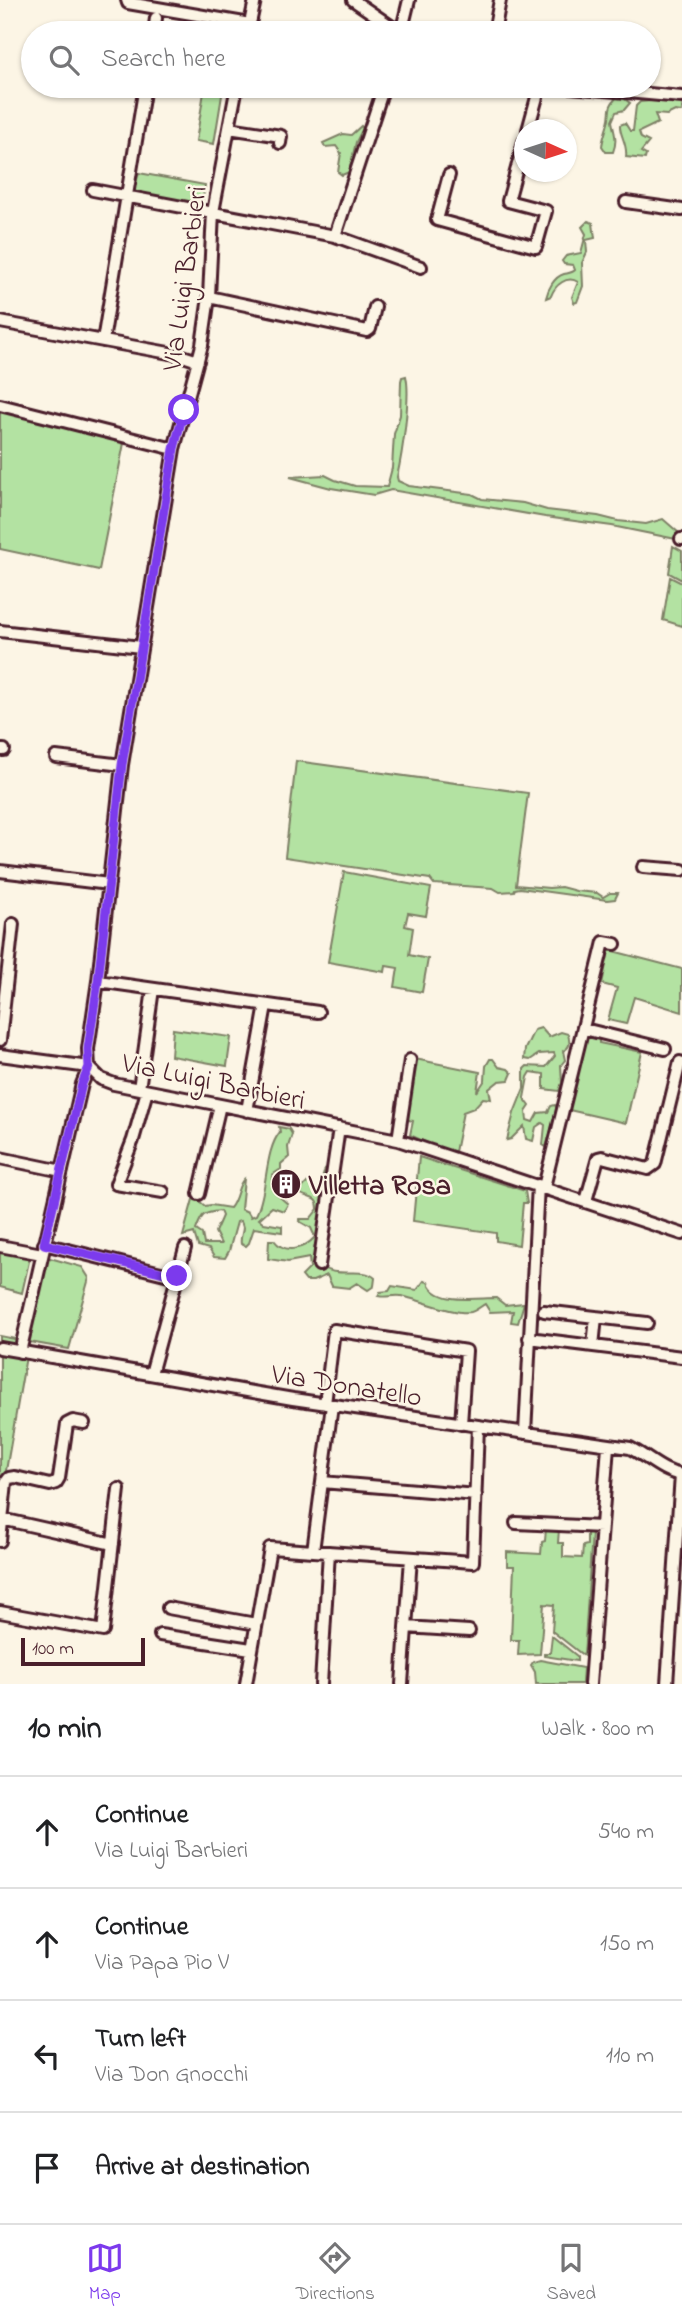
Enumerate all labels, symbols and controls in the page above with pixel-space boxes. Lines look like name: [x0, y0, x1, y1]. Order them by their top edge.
search box: [21, 21, 661, 98]
icon: search: [45, 41, 83, 79]
text: Search here: [101, 41, 226, 79]
north arrow: [514, 119, 577, 182]
street label: Via Luigi Barbieri: [153, 183, 220, 375]
route start: [168, 394, 199, 425]
street label: Via Luigi Barbieri: [117, 1044, 309, 1123]
building icon: Villetta Rosa: [269, 1167, 303, 1201]
place label: Villetta Rosa: [308, 1167, 451, 1208]
route end: [161, 1260, 192, 1291]
street label: Via Donatello: [267, 1355, 425, 1420]
scale bar: [21, 1635, 145, 1667]
text: 100 m: [32, 1636, 74, 1663]
text: 10 min: [28, 1708, 101, 1752]
text: Walk · 800 m: [541, 1713, 654, 1746]
text: Continue: [95, 1797, 188, 1835]
icon: ahead: [28, 1813, 66, 1851]
text: 540 m: [598, 1816, 654, 1849]
text: Via Luigi Barbieri: [95, 1835, 248, 1868]
text: Continue: [95, 1909, 188, 1947]
icon: ahead: [28, 1925, 66, 1963]
text: 150 m: [600, 1928, 654, 1961]
text: Via Papa Pio V: [95, 1947, 229, 1980]
text: Turn left: [95, 2021, 186, 2059]
icon: left: [28, 2037, 66, 2075]
text: 110 m: [606, 2040, 654, 2073]
text: Via Don Gnocchi: [95, 2059, 248, 2092]
icon: arrive: [28, 2149, 66, 2187]
text: Arrive at destination: [95, 2149, 310, 2187]
tab: Map: [86, 2239, 124, 2308]
tab: Directions: [296, 2239, 375, 2308]
tab: Saved: [547, 2239, 596, 2308]

